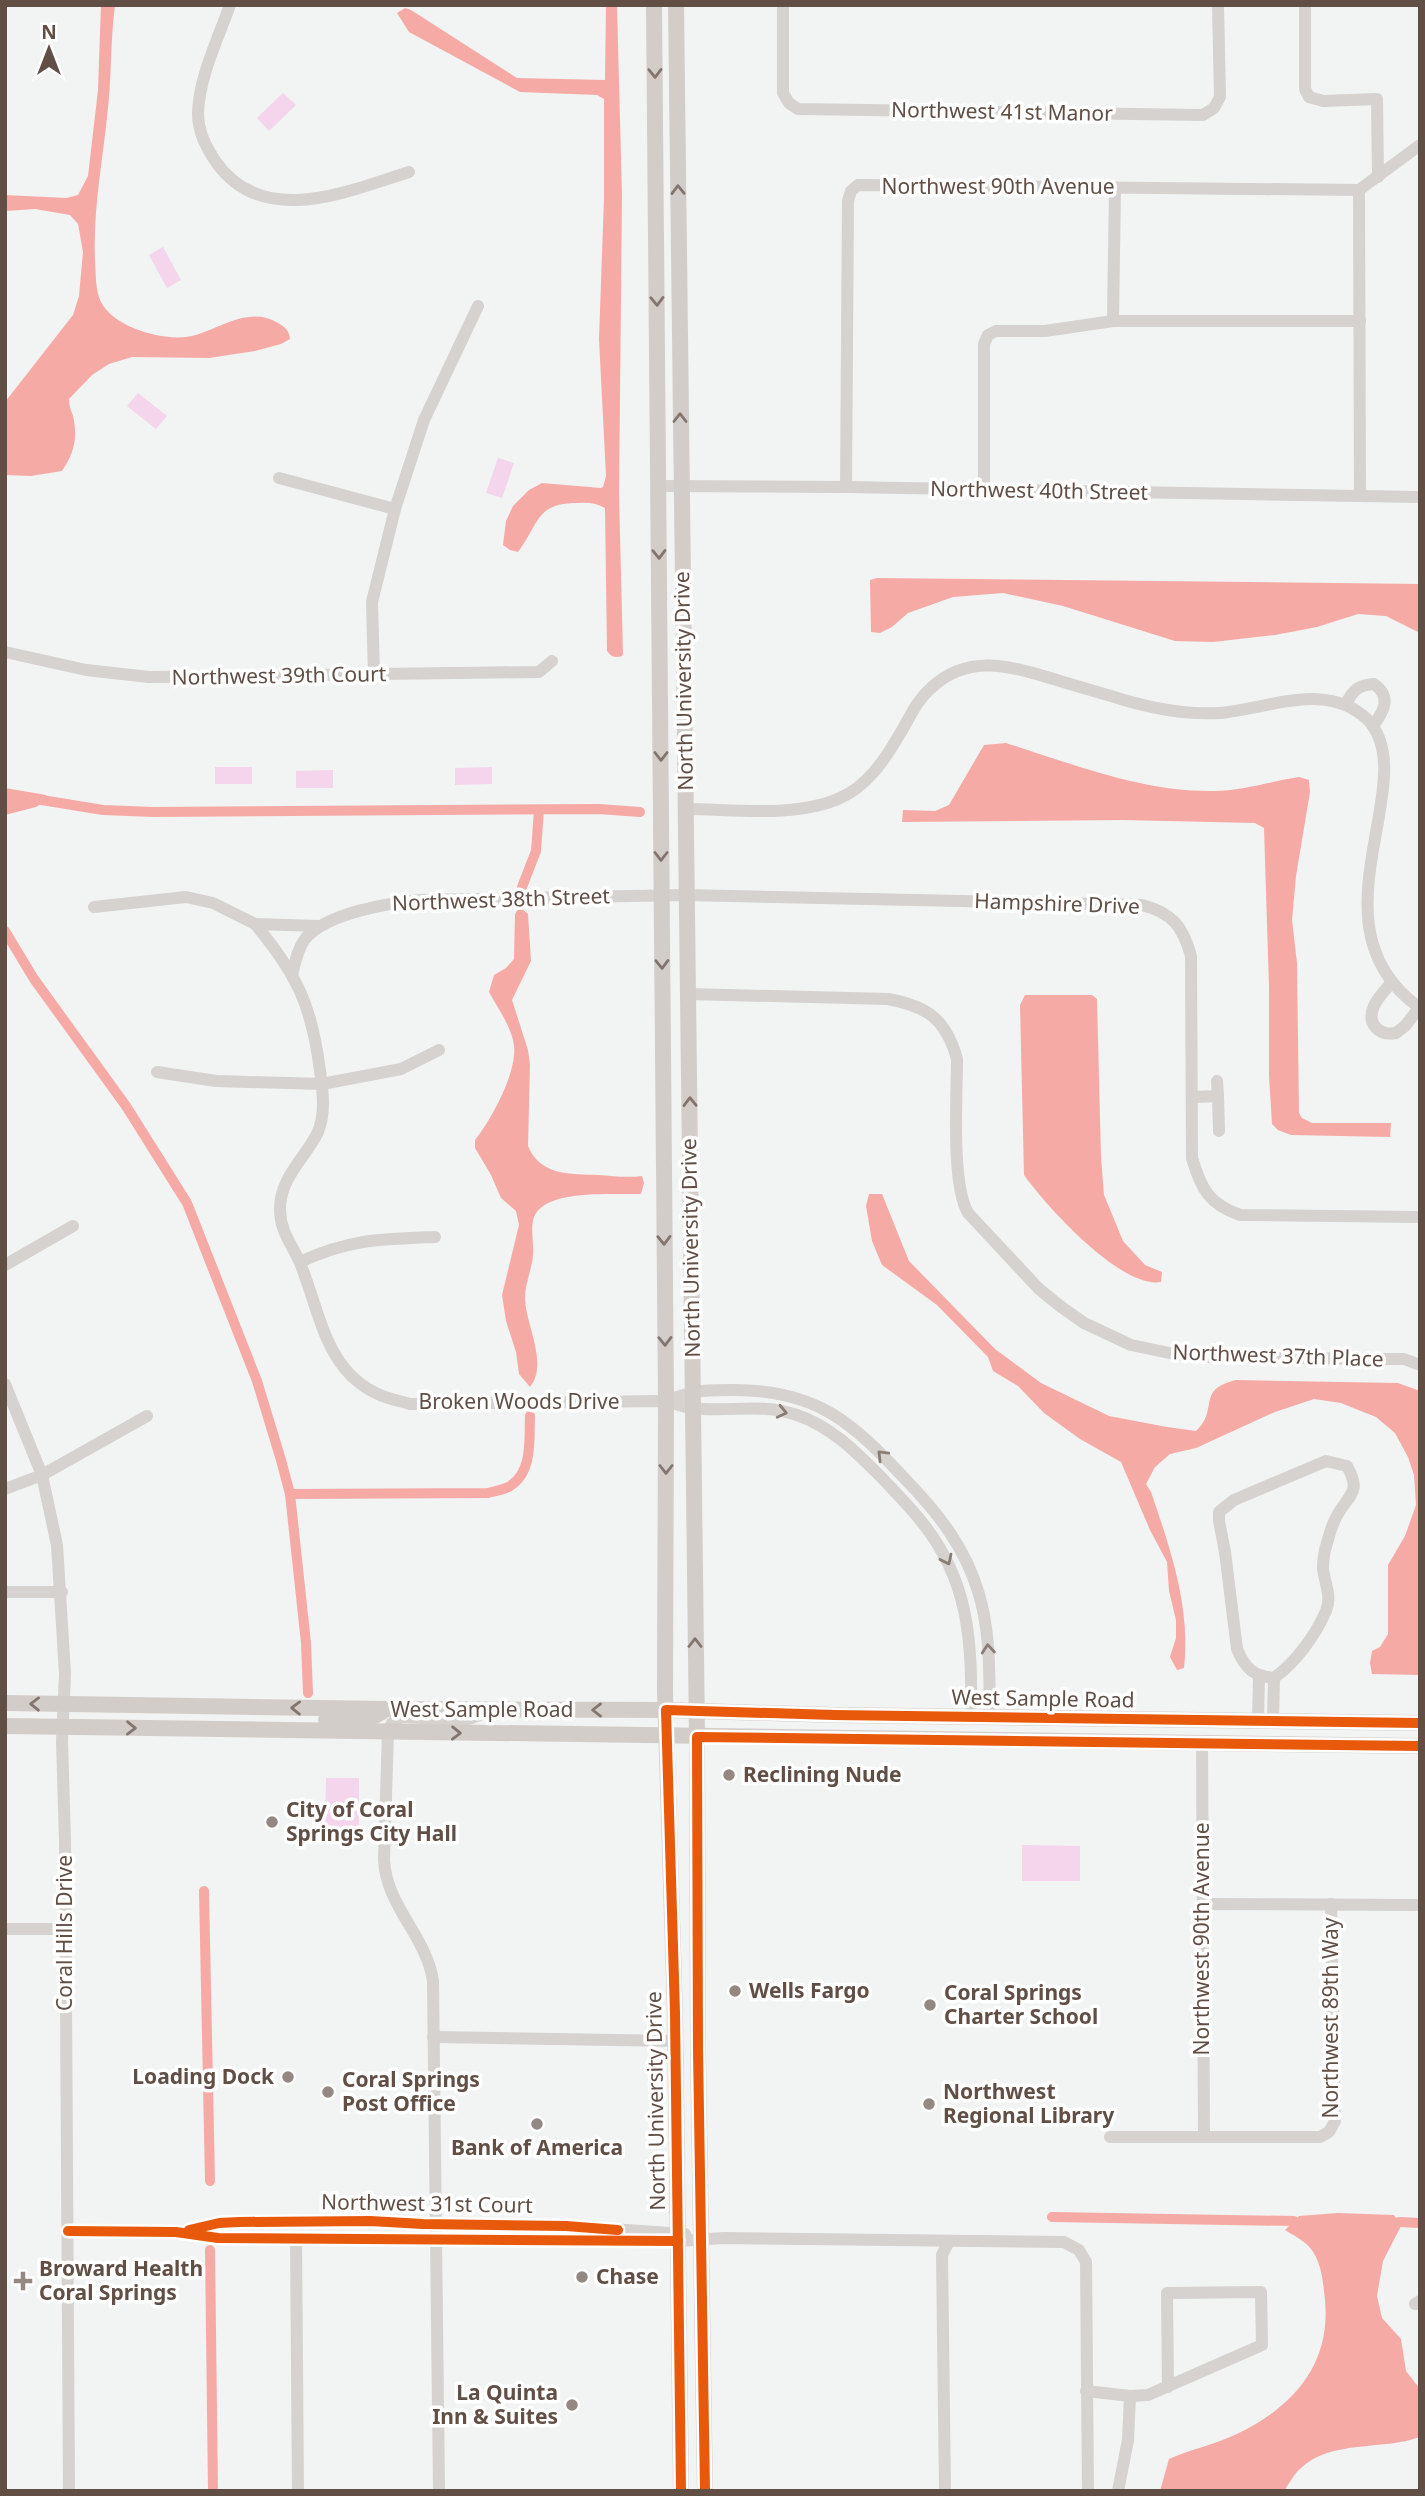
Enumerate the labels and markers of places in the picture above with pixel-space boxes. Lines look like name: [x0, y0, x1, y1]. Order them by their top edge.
place label: Reclining Nude: [743, 1760, 902, 1788]
marker: Reclining Nude: [721, 1767, 737, 1783]
place label: City of Coral Springs City Hall: [286, 1795, 457, 1847]
marker: City of Coral Springs City Hall: [264, 1814, 280, 1830]
place label: Wells Fargo: [749, 1976, 870, 2004]
place label: Coral Springs Charter School: [944, 1978, 1098, 2030]
marker: Wells Fargo: [727, 1983, 743, 1999]
marker: Coral Springs Charter School: [922, 1997, 938, 2013]
place label: Loading Dock: [132, 2062, 275, 2090]
place label: Coral Springs Post Office: [342, 2065, 480, 2117]
marker: Loading Dock: [280, 2069, 296, 2085]
place label: Northwest Regional Library: [943, 2077, 1114, 2129]
marker: Coral Springs Post Office: [320, 2084, 336, 2100]
marker: Northwest Regional Library: [921, 2096, 937, 2112]
marker: Bank of America: [529, 2116, 545, 2132]
place label: Bank of America: [451, 2133, 623, 2161]
place label: Broward Health Coral Springs: [39, 2254, 203, 2306]
place label: Chase: [596, 2262, 659, 2290]
marker: Chase: [574, 2269, 590, 2285]
marker: Broward Health Coral Springs: [13, 2271, 33, 2291]
place label: La Quinta Inn & Suites: [432, 2378, 558, 2430]
marker: La Quinta Inn & Suites: [564, 2397, 580, 2413]

